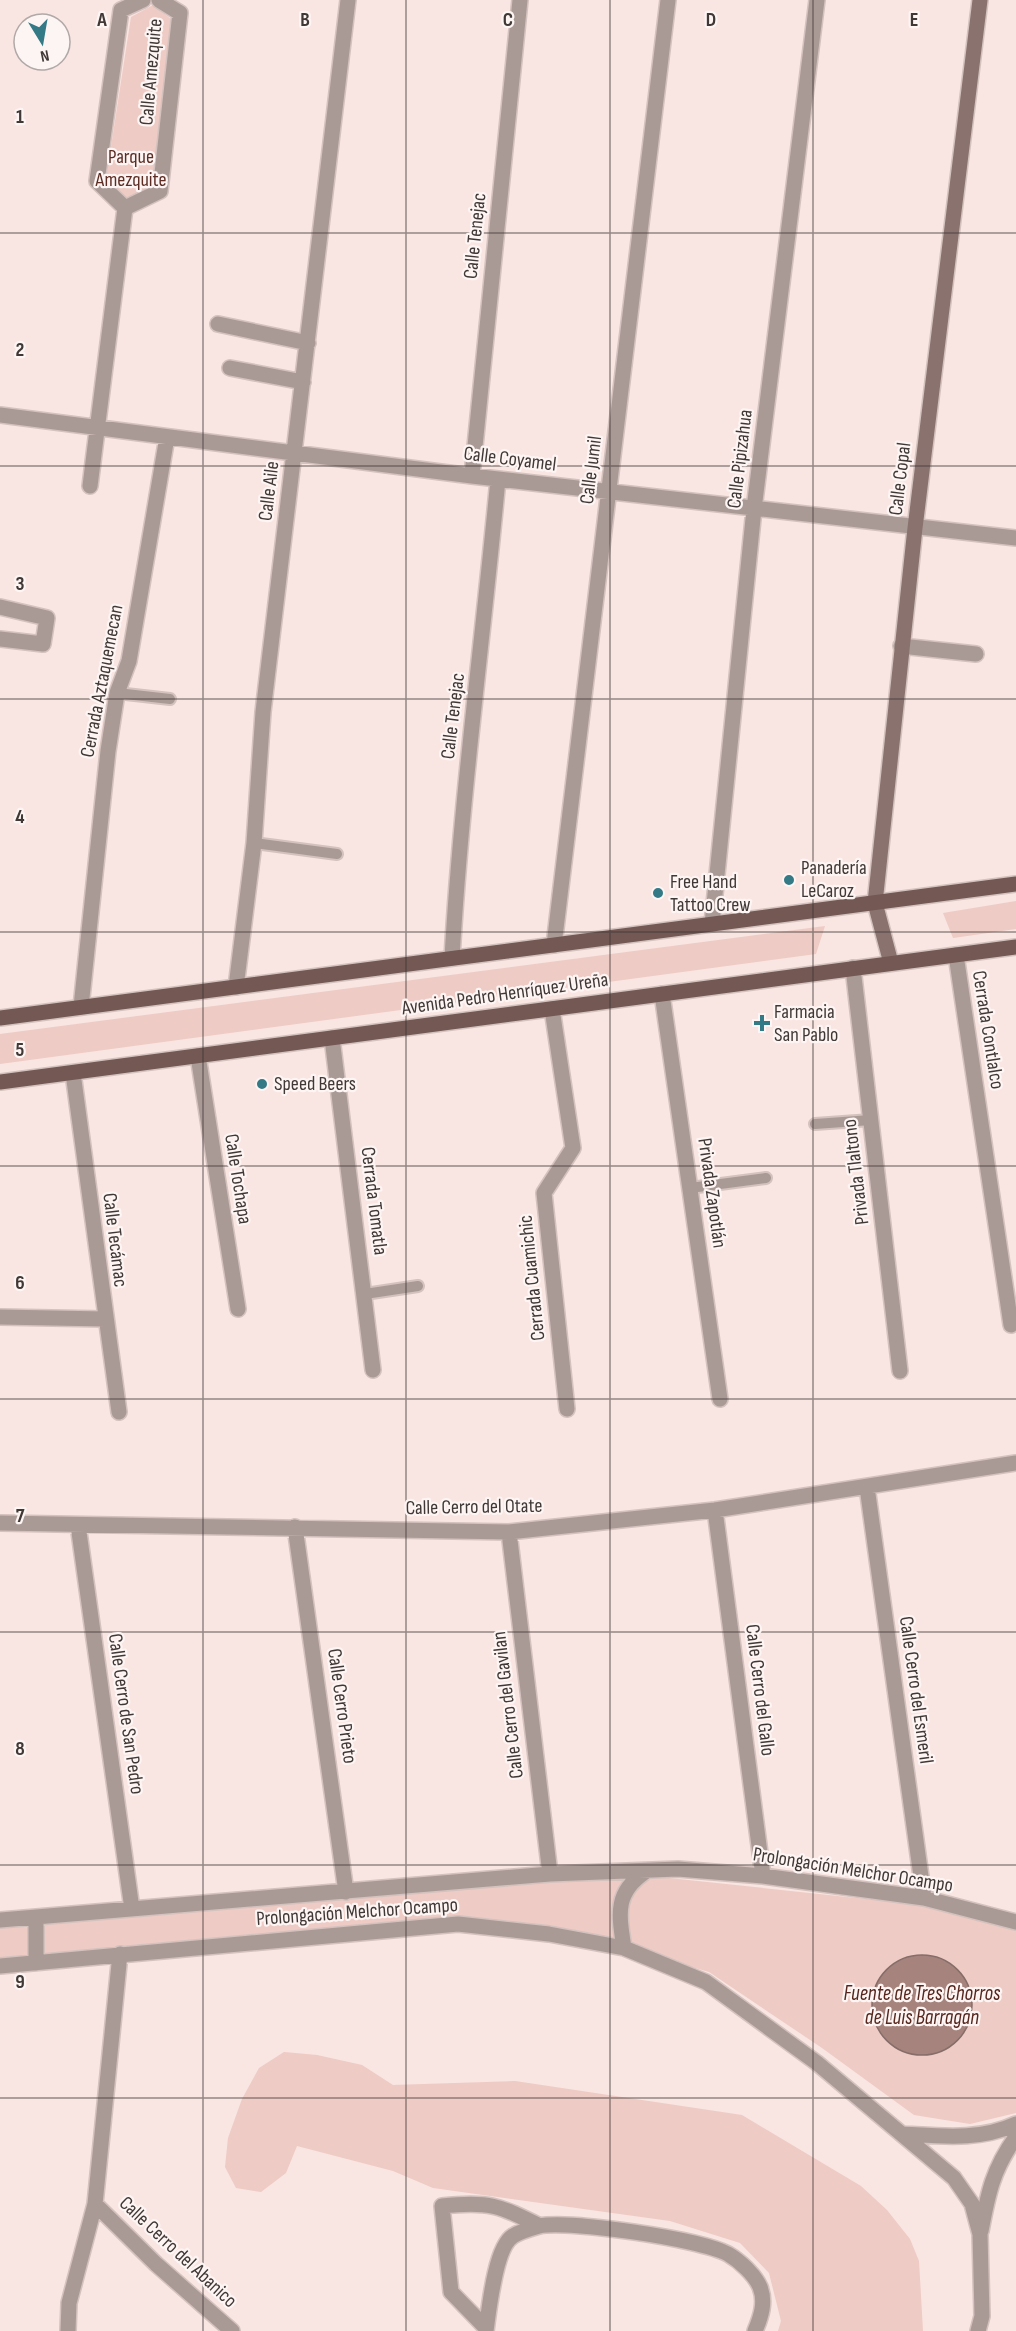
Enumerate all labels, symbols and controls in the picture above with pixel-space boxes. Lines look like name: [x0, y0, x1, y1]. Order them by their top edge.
text: A: [96, 8, 107, 32]
text: B: [300, 8, 310, 32]
text: C: [503, 8, 513, 32]
text: D: [706, 8, 716, 32]
text: E: [910, 8, 918, 32]
north arrow: [12, 12, 72, 72]
street label: Calle Amezquite: [134, 18, 168, 126]
text: N: [39, 45, 51, 65]
text: 1: [16, 105, 24, 129]
park label: Parque Amezquite: [94, 145, 167, 192]
street label: Calle Tenejac: [459, 192, 491, 280]
text: 2: [16, 338, 24, 362]
street label: Calle Pipizahua: [722, 408, 758, 510]
street label: Calle Jumil: [575, 435, 607, 505]
street label: Calle Coyamel: [462, 441, 558, 477]
street label: Calle Copal: [884, 441, 916, 517]
street label: Calle Aile: [253, 460, 285, 522]
text: 3: [16, 572, 25, 596]
street label: Cerrada Aztaquemecan: [75, 603, 129, 759]
street label: Calle Tenejac: [436, 672, 470, 760]
text: 4: [15, 805, 25, 829]
place label: Panadería LeCaroz: [801, 856, 867, 903]
place label: Free Hand Tattoo Crew: [670, 870, 751, 917]
marker: Panadería LeCaroz: [782, 873, 796, 887]
marker: Free Hand Tattoo Crew: [651, 886, 665, 900]
street label: Avenida Pedro Henríquez Ureña: [399, 968, 610, 1021]
street label: Cerrada Contlalco: [967, 969, 1009, 1091]
place label: Farmacia San Pablo: [774, 1000, 838, 1047]
marker: Farmacia San Pablo: [755, 1016, 769, 1030]
text: 5: [16, 1038, 25, 1062]
place label: Speed Beers: [274, 1072, 356, 1096]
marker: Speed Beers: [255, 1077, 269, 1091]
street label: Privada Tlaltono: [838, 1118, 874, 1226]
street label: Calle Tochapa: [219, 1132, 257, 1226]
street label: Privada Zapotlán: [692, 1137, 732, 1249]
street label: Cerrada Tomatla: [355, 1146, 393, 1256]
street label: Calle Tecámac: [97, 1192, 133, 1288]
street label: Cerrada Cuamichic: [513, 1214, 551, 1342]
text: 6: [15, 1271, 25, 1295]
street label: Calle Cerro del Otate: [405, 1494, 543, 1520]
text: 7: [16, 1504, 25, 1528]
street label: Calle Cerro del Esmeril: [894, 1615, 938, 1765]
street label: Calle Cerro del Gallo: [740, 1623, 780, 1757]
street label: Calle Cerro del Gavilan: [487, 1630, 529, 1780]
street label: Calle Cerro de San Pedro: [103, 1632, 149, 1796]
street label: Calle Cerro Prieto: [322, 1647, 362, 1765]
text: 8: [15, 1737, 25, 1761]
street label: Prolongación Melchor Ocampo: [751, 1842, 955, 1898]
street label: Prolongación Melchor Ocampo: [255, 1893, 459, 1931]
text: 9: [15, 1970, 25, 1994]
water label: Fuente de Tres Chorros de Luis Barragán: [844, 1981, 1001, 2030]
street label: Calle Cerro del Abanico: [114, 2191, 242, 2313]

